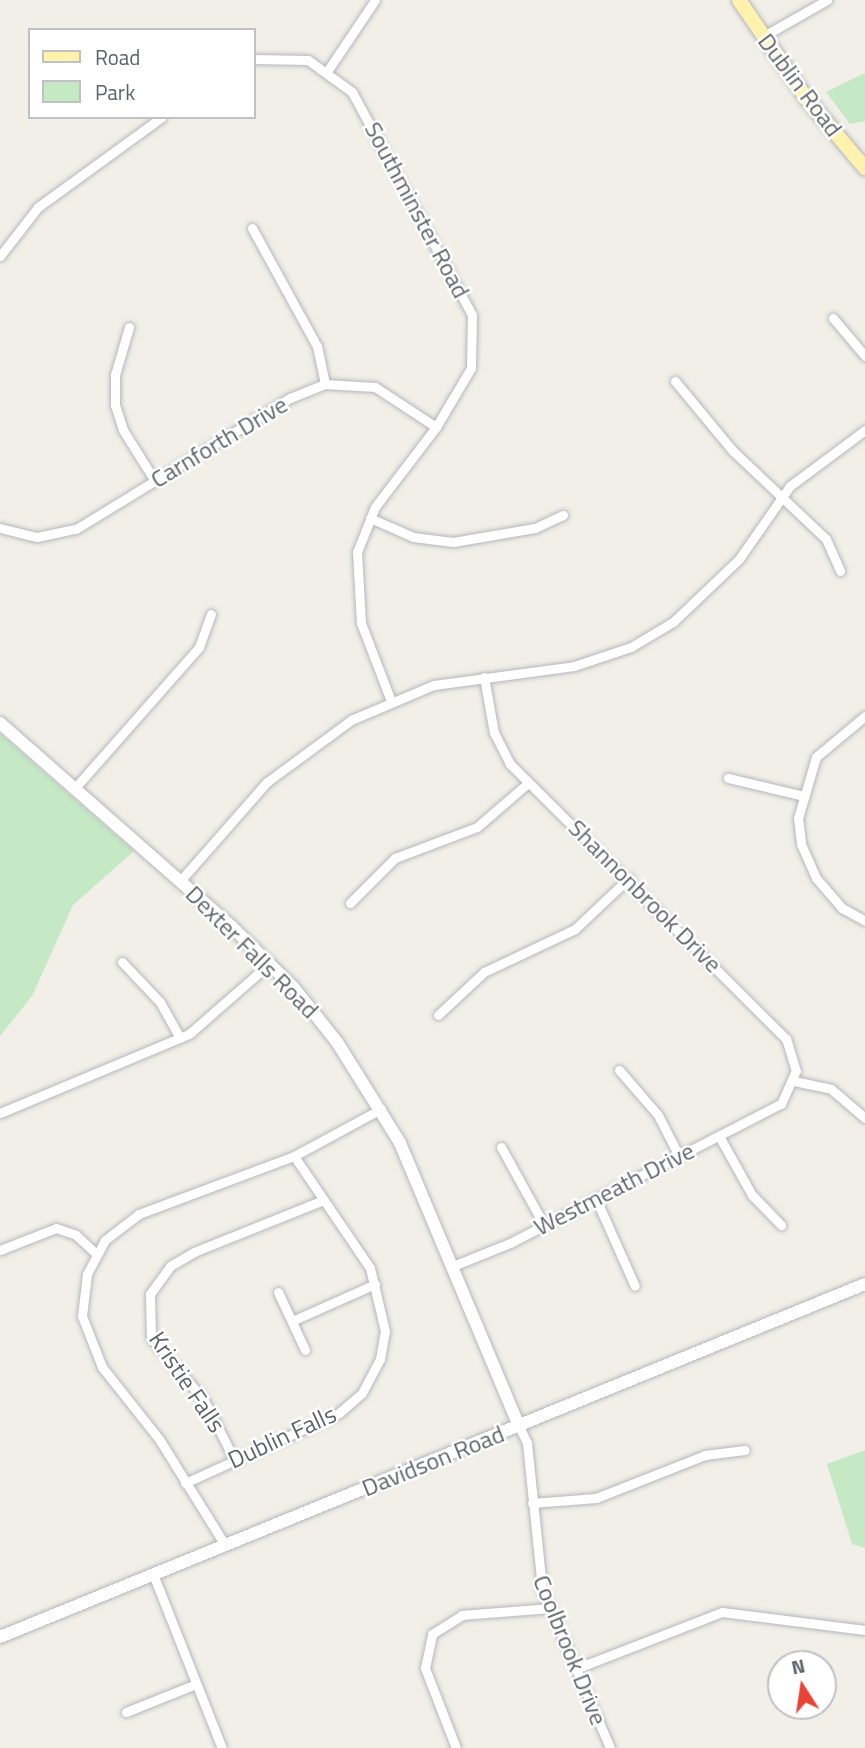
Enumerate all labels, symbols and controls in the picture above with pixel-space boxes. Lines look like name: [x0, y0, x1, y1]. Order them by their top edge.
legend: [28, 28, 256, 119]
street label: Dublin Road: [752, 28, 848, 142]
text: Road: [95, 41, 140, 73]
text: Park: [95, 76, 135, 108]
street label: Southminster Road: [358, 117, 476, 303]
street label: Carnforth Drive: [146, 390, 292, 494]
street label: Shannonbrook Drive: [562, 813, 728, 979]
street label: Dexter Falls Road: [180, 880, 324, 1024]
street label: Westmeath Drive: [529, 1136, 699, 1242]
street label: Kristie Falls: [143, 1326, 231, 1438]
street label: Dublin Falls: [223, 1399, 341, 1475]
street label: Davidson Road: [358, 1419, 508, 1503]
street label: Coolbrook Drive: [527, 1571, 613, 1729]
north arrow: [767, 1650, 837, 1720]
text: N: [788, 1650, 807, 1681]

